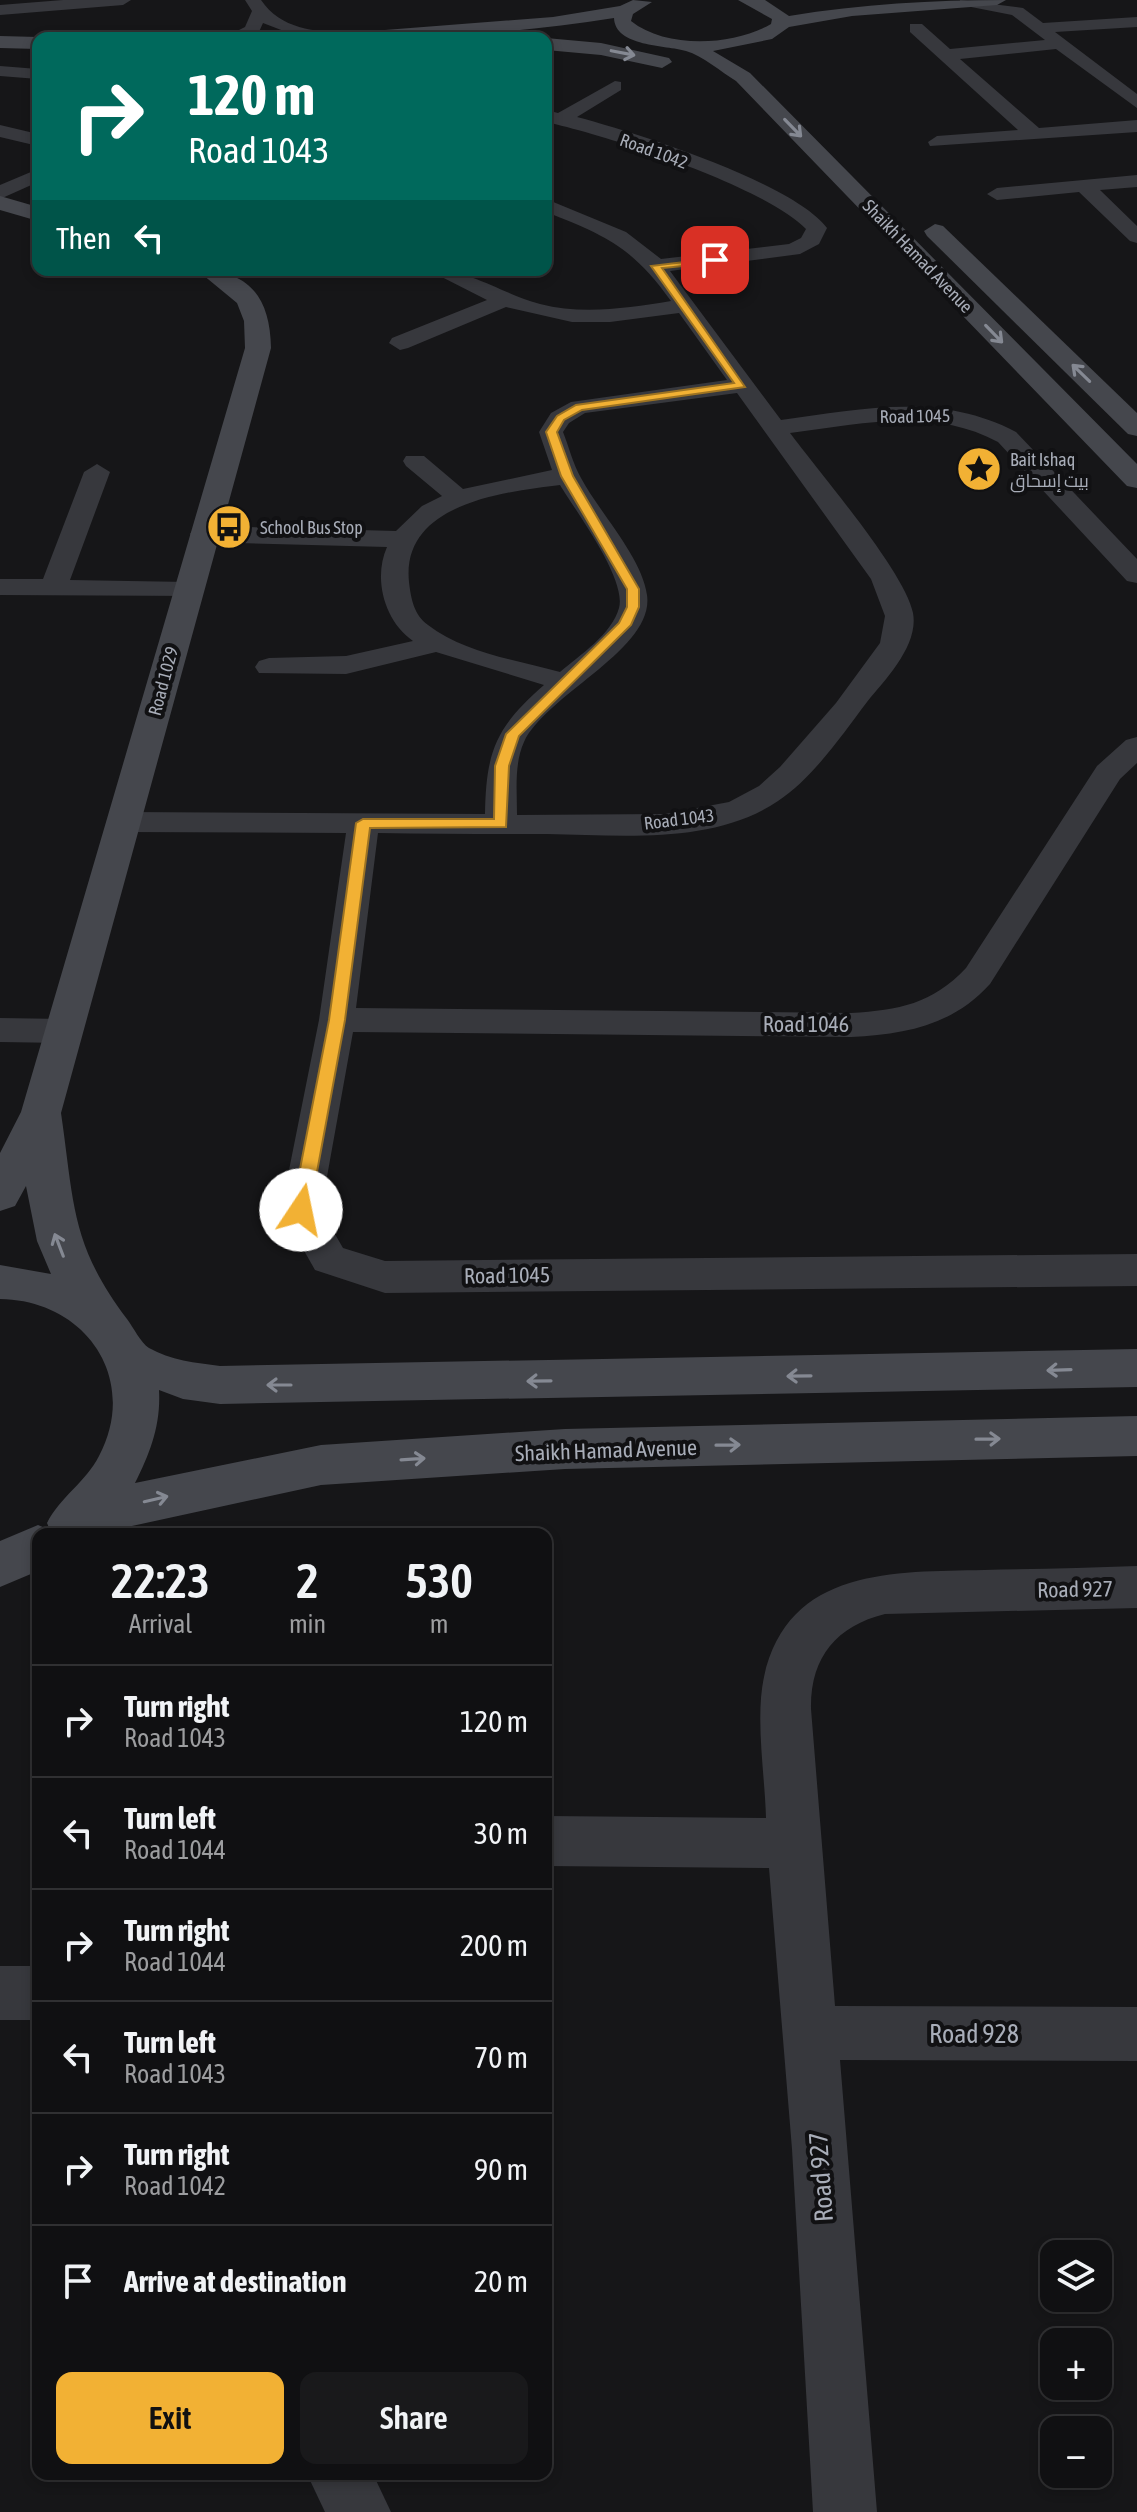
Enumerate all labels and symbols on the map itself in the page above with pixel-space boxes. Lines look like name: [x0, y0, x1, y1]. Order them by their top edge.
one-way arrow: [610, 47, 636, 62]
one-way arrow: [783, 118, 802, 137]
street label: Road 1042: [617, 129, 691, 173]
street label: Shaikh Hamad Avenue: [859, 195, 977, 317]
pin: [681, 226, 749, 294]
one-way arrow: [985, 324, 1004, 344]
one-way arrow: [1071, 364, 1091, 383]
street label: Road 1045: [879, 405, 951, 427]
place icon: Bait Ishaq بيت إسحاق: [955, 445, 1003, 493]
place label: Bait Ishaq بيت إسحاق: [1010, 449, 1089, 493]
bus stop icon: School Bus Stop: [205, 503, 253, 551]
place label: School Bus Stop: [260, 517, 363, 538]
street label: Road 1029: [144, 644, 182, 718]
street label: Road 1043: [643, 804, 715, 834]
street label: Road 1046: [763, 1011, 849, 1037]
position arrow: [259, 1168, 343, 1252]
one-way arrow: [51, 1233, 65, 1258]
street label: Road 1045: [464, 1261, 550, 1289]
one-way arrow: [1046, 1363, 1073, 1378]
one-way arrow: [786, 1369, 813, 1384]
one-way arrow: [526, 1373, 553, 1389]
one-way arrow: [266, 1377, 293, 1393]
one-way arrow: [974, 1431, 1001, 1447]
street label: Shaikh Hamad Avenue: [515, 1434, 697, 1466]
one-way arrow: [714, 1438, 741, 1453]
one-way arrow: [399, 1451, 426, 1466]
one-way arrow: [143, 1491, 169, 1506]
street label: Road 927: [1037, 1575, 1113, 1603]
street label: Road 928: [929, 2019, 1019, 2049]
street label: Road 927: [803, 2131, 839, 2223]

